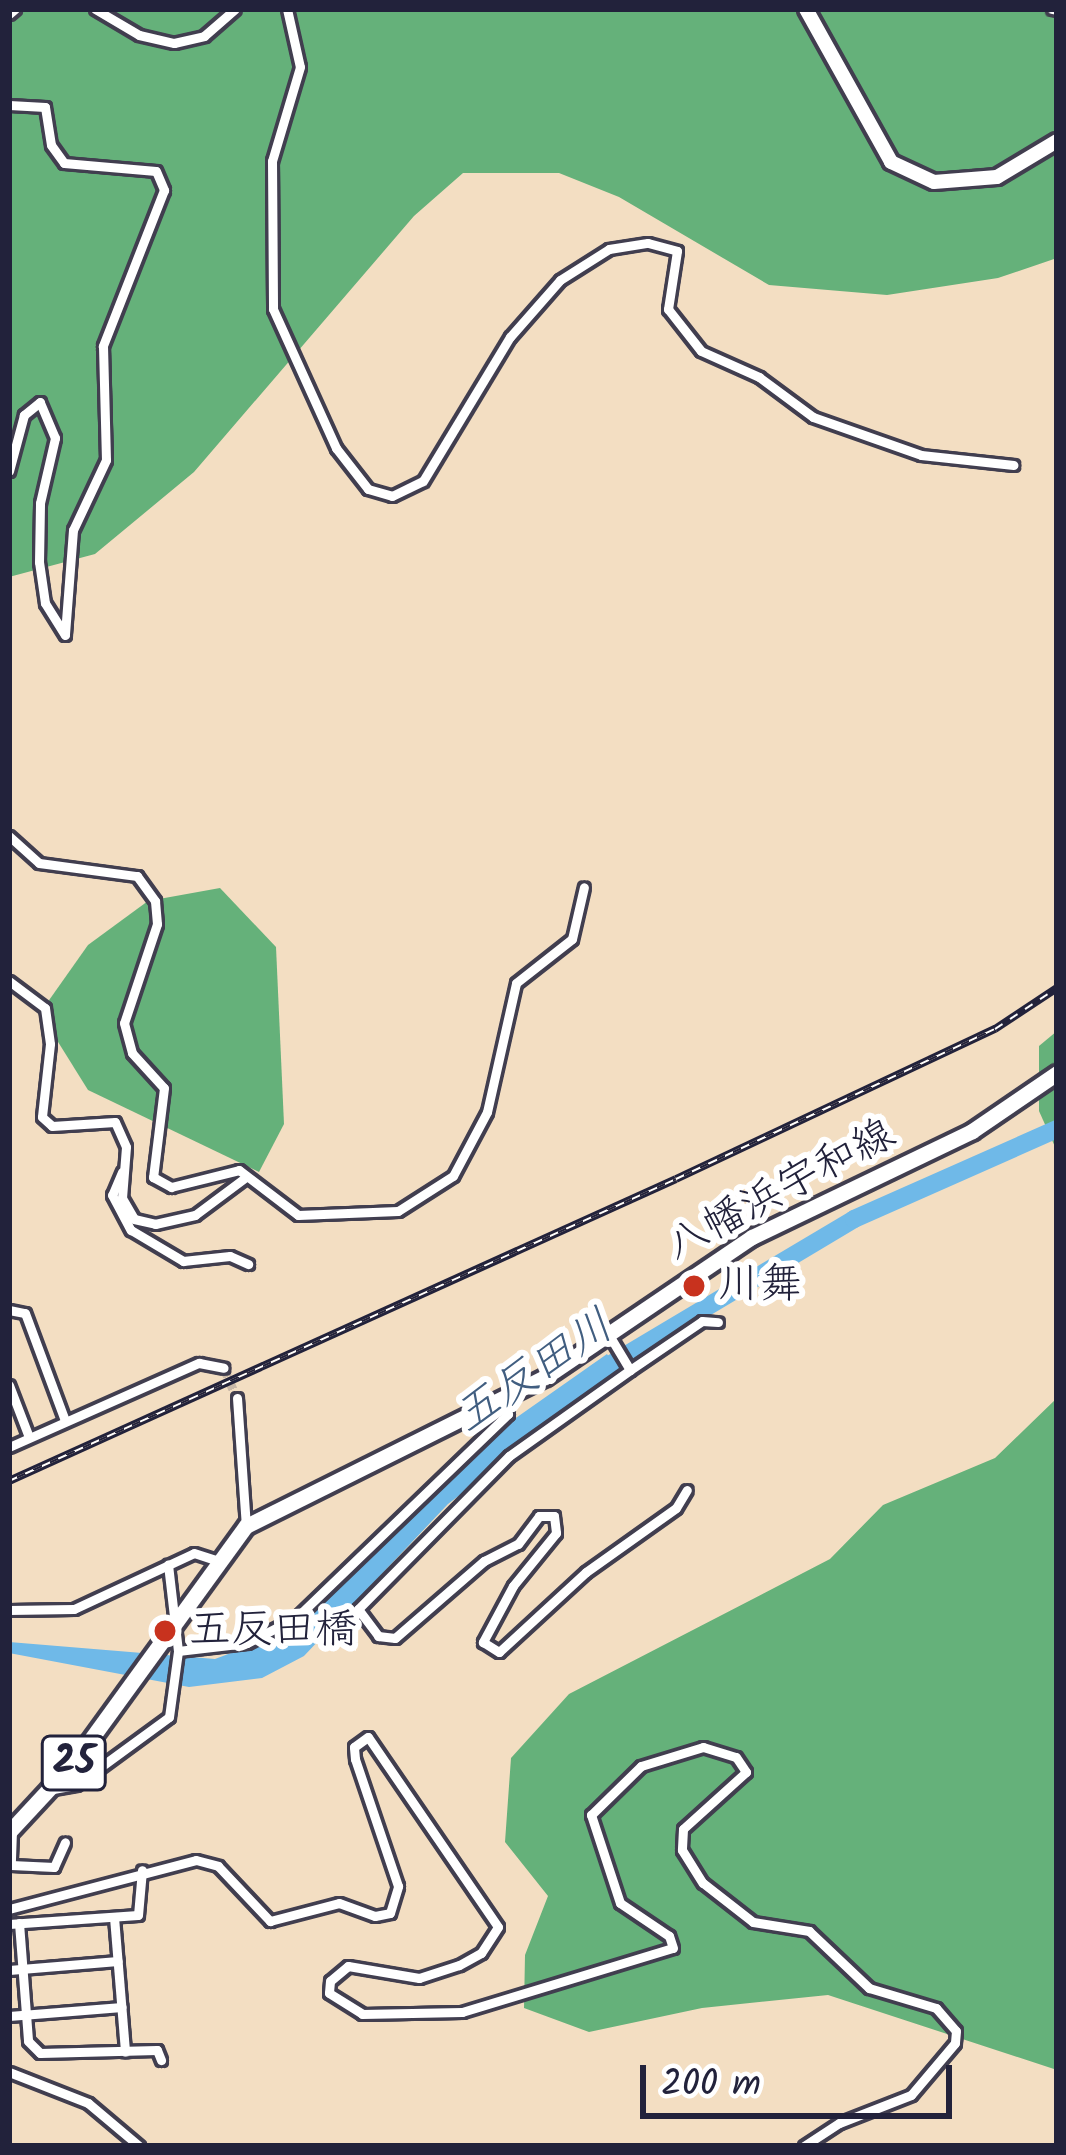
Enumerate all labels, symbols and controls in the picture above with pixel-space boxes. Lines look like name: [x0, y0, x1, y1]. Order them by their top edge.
street label: 八幡浜宇和線: [658, 1110, 904, 1272]
place label: 川舞: [718, 1261, 802, 1311]
marker: 川舞: [681, 1273, 707, 1299]
water label: 五反田川: [445, 1300, 625, 1446]
place label: 五反田橋: [189, 1606, 357, 1656]
marker: 五反田橋: [152, 1618, 178, 1644]
road number: 25: [38, 1730, 110, 1796]
scale bar: [646, 2041, 958, 2115]
text: 200 m: [661, 2057, 761, 2114]

